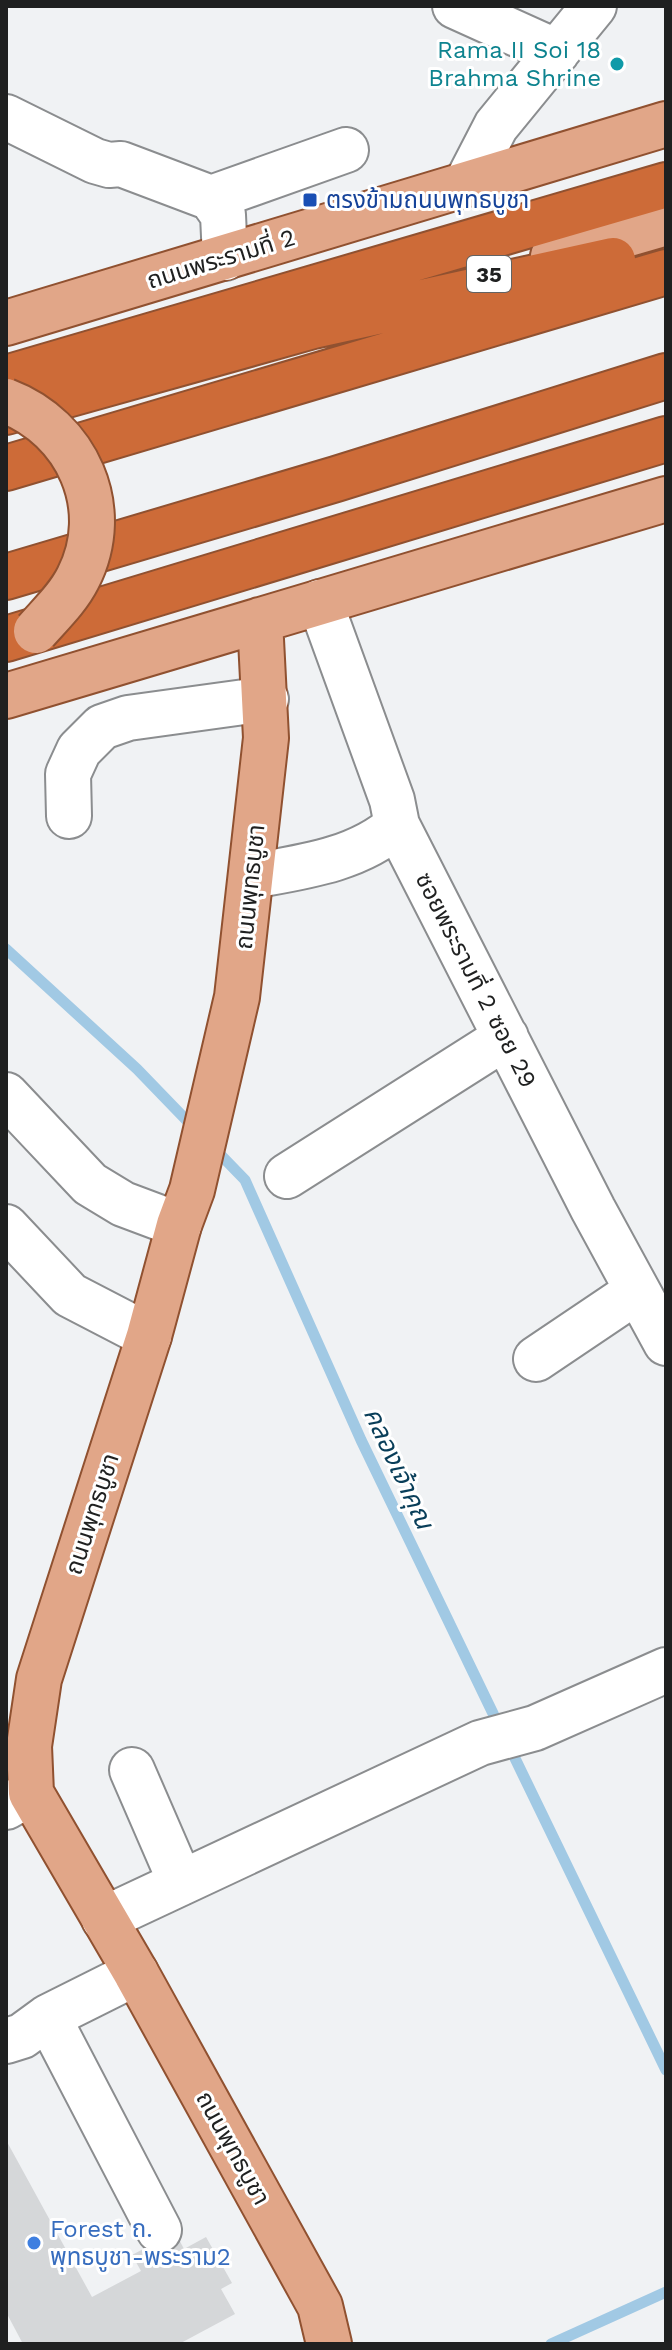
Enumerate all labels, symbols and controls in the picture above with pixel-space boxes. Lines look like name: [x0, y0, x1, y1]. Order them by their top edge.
place label: Rama II Soi 18 Brahma Shrine: [428, 36, 601, 92]
marker: Rama II Soi 18 Brahma Shrine: [608, 55, 626, 73]
place label: ตรงข้ามถนนพุทธบูชา: [326, 186, 529, 215]
marker: ตรงข้ามถนนพุทธบูชา: [301, 191, 319, 209]
street label: ถนนพระรามที่ 2: [143, 220, 298, 295]
road number: 35: [467, 256, 511, 292]
street label: ถนนพุทธบูชา: [230, 823, 271, 951]
street label: ซอยพระรามที่ 2 ซอย 29: [410, 867, 545, 1092]
water label: คลองเจ้าคุณ: [357, 1402, 441, 1535]
street label: ถนนพุทธบูชา: [59, 1450, 126, 1578]
street label: ถนนพุทธบูชา: [189, 2086, 276, 2210]
place label: Forest ถ. พุทธบูชา-พระราม2: [50, 2215, 231, 2272]
marker: Forest ถ. พุทธบูชา-พระราม2: [25, 2234, 43, 2252]

